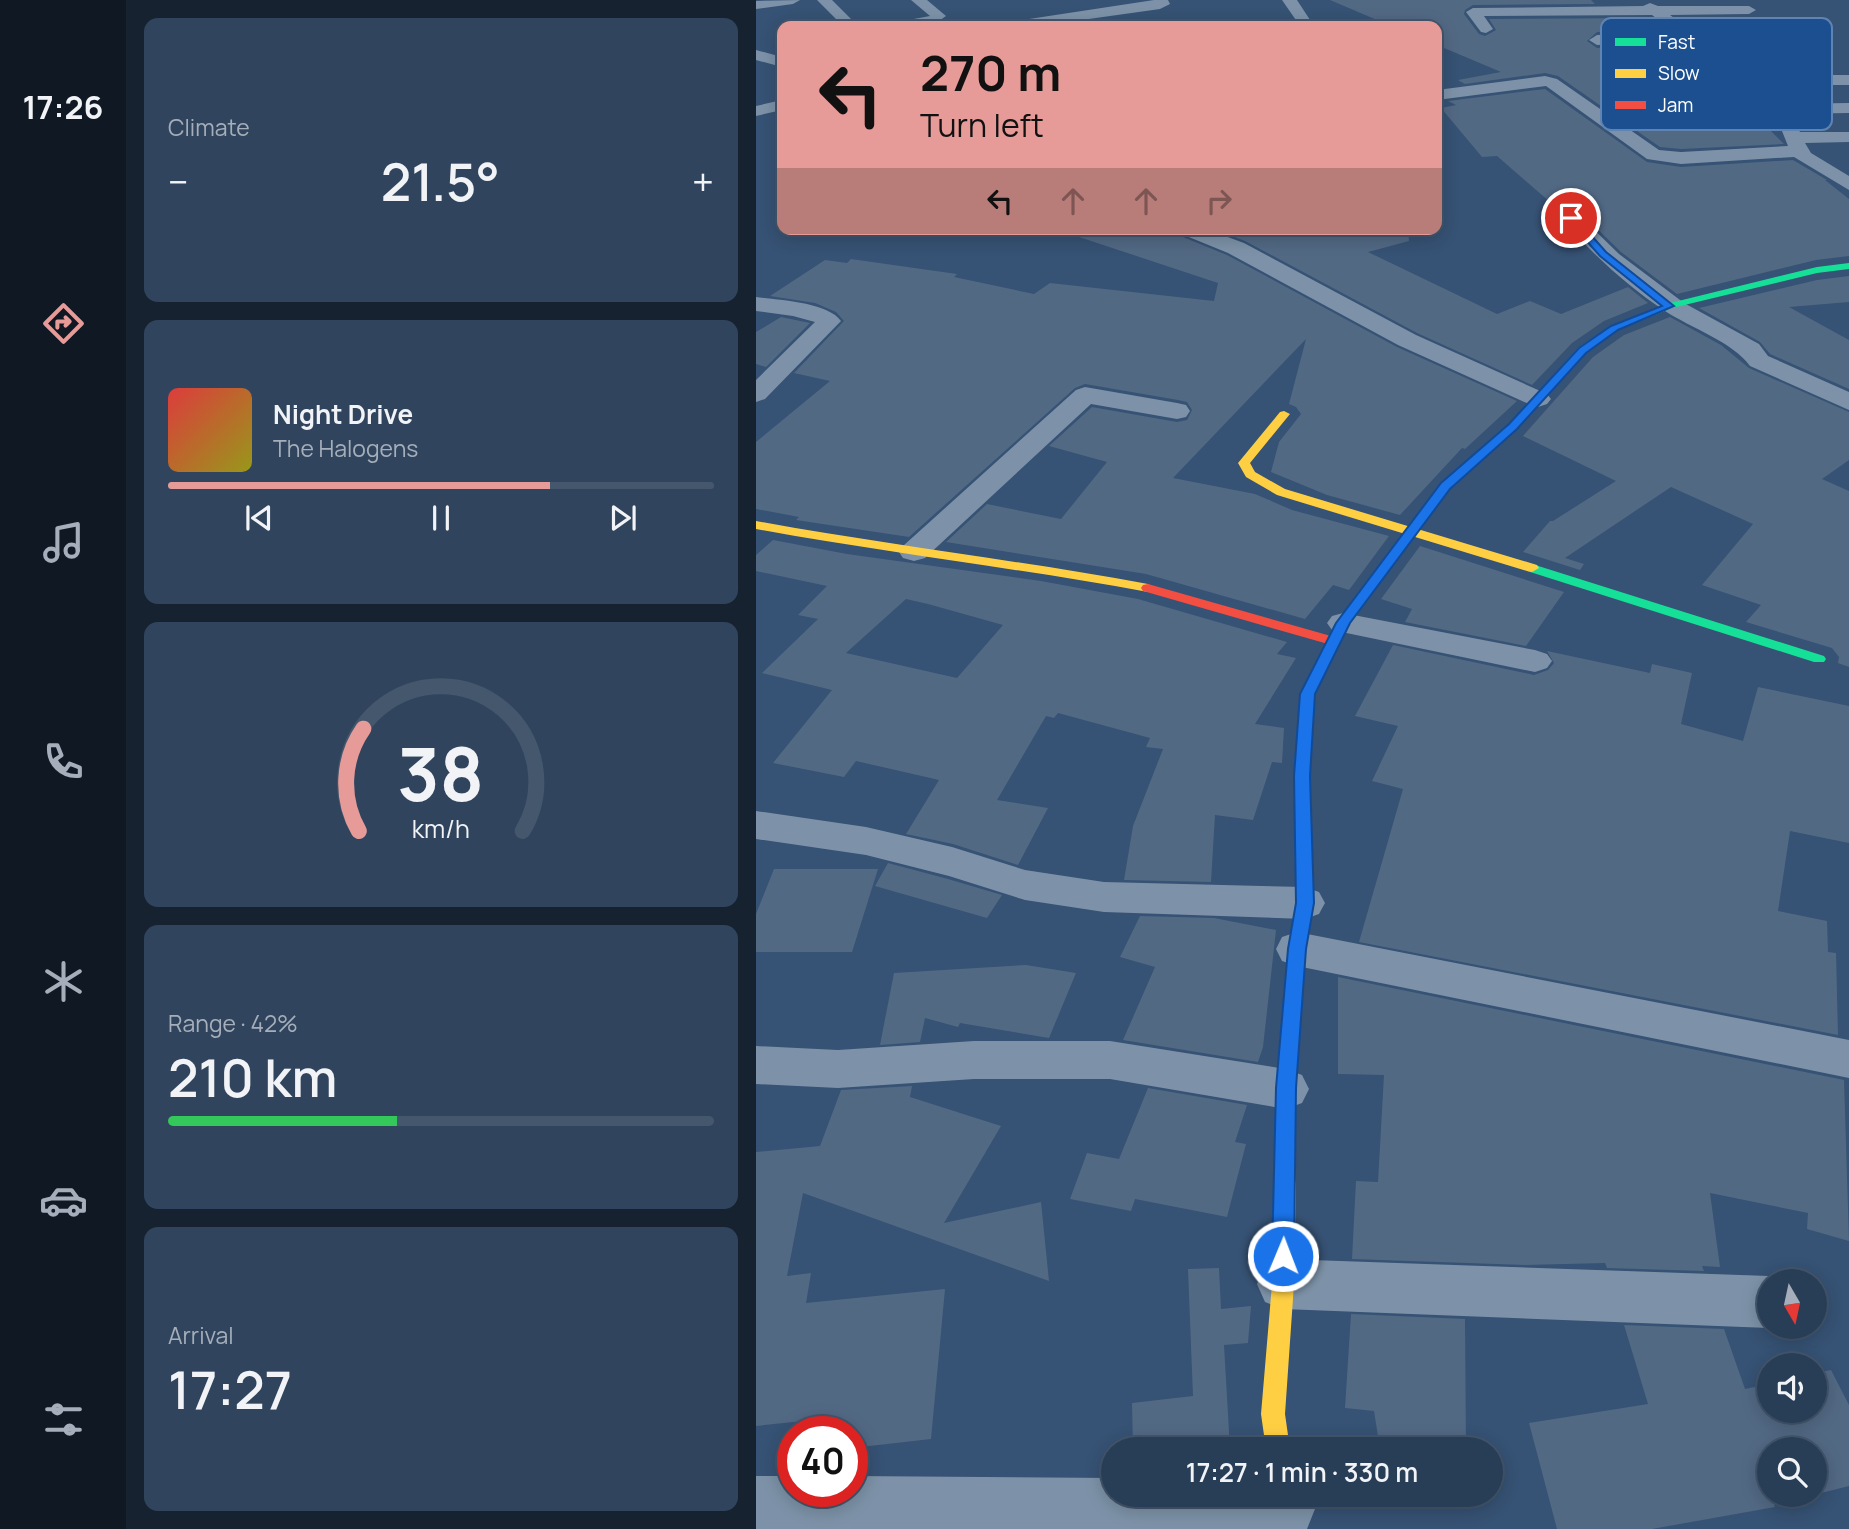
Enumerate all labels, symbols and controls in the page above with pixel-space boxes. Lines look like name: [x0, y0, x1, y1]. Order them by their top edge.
legend: [1601, 18, 1832, 130]
text: Fast: [1658, 29, 1695, 55]
text: 270 m: [920, 39, 1061, 106]
icon: left: [805, 49, 896, 140]
text: Slow: [1658, 60, 1700, 86]
text: 17:26: [23, 85, 104, 129]
text: Jam: [1658, 92, 1693, 118]
text: Turn left: [920, 103, 1044, 147]
text: Climate: [168, 111, 250, 143]
text: 21.5°: [381, 146, 500, 217]
text: −: [168, 155, 189, 207]
text: +: [692, 155, 714, 207]
icon: left: [981, 182, 1019, 220]
icon: ahead: [1054, 182, 1092, 220]
icon: ahead: [1127, 182, 1165, 220]
icon: right: [1200, 182, 1238, 220]
pin: [1541, 188, 1601, 248]
icon: arrive: [1552, 199, 1590, 237]
icon: directions: [39, 299, 88, 348]
text: Night Drive: [273, 396, 413, 432]
text: The Halogens: [273, 432, 418, 464]
icon: previous: [240, 499, 278, 537]
icon: pause: [422, 499, 460, 537]
icon: next: [604, 499, 642, 537]
icon: music: [39, 518, 88, 567]
text: 38: [398, 723, 484, 823]
icon: phone: [39, 737, 88, 786]
text: km/h: [412, 810, 470, 845]
icon: climate: [39, 957, 88, 1006]
text: Range · 42%: [168, 1007, 298, 1039]
text: 210 km: [168, 1042, 337, 1113]
icon: car: [39, 1176, 88, 1225]
position arrow: [1246, 1219, 1320, 1293]
north arrow: [1757, 1269, 1827, 1339]
map controls: [1757, 1269, 1827, 1507]
text: Arrival: [168, 1319, 234, 1351]
button: sound: [1757, 1353, 1827, 1423]
text: 17:27: [168, 1354, 292, 1425]
icon: filters: [39, 1395, 88, 1444]
speed limit sign: 40: [777, 1416, 868, 1507]
button: search: [1757, 1437, 1827, 1507]
text: 17:27 · 1 min · 330 m: [1186, 1454, 1418, 1490]

